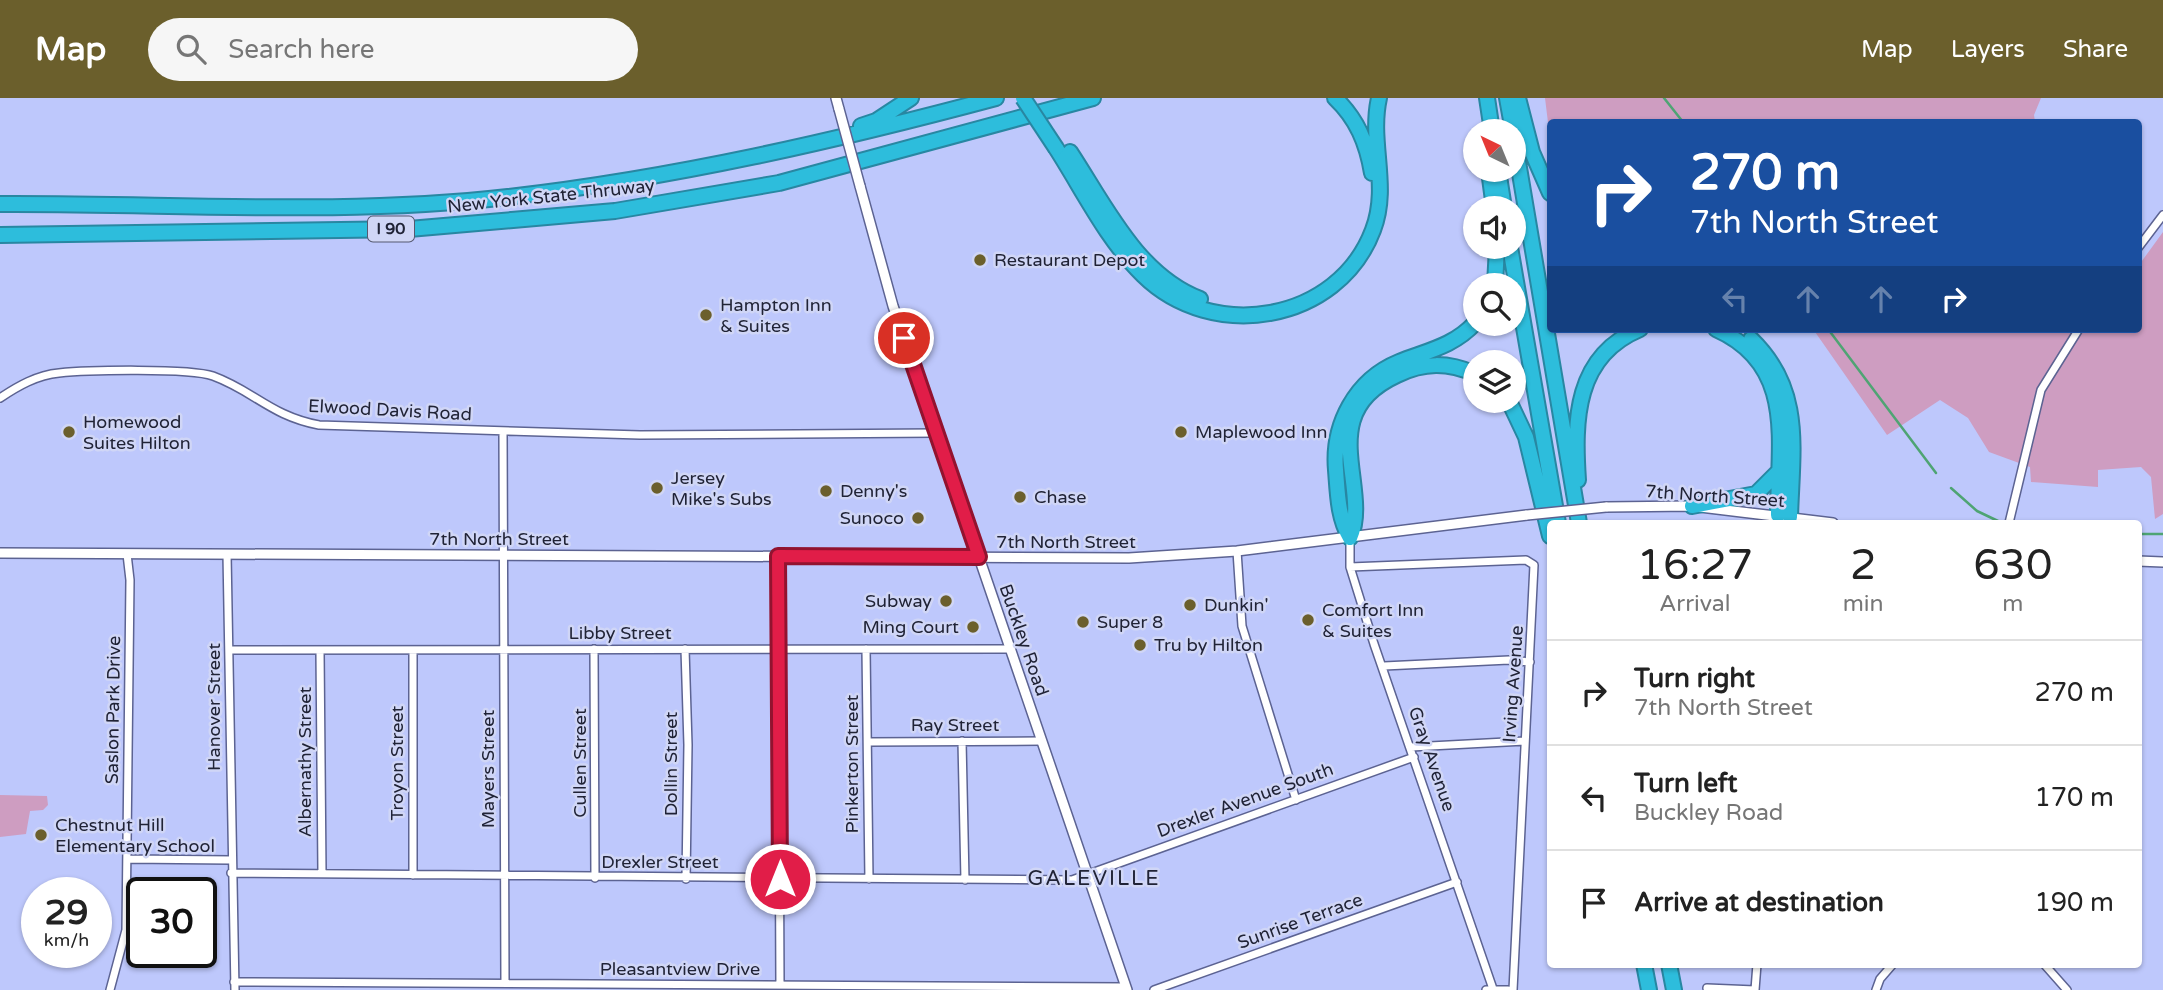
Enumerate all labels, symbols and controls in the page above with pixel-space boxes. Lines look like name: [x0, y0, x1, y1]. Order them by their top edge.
search box: [148, 18, 638, 81]
text: Map: [35, 30, 106, 69]
icon: search: [172, 30, 210, 68]
text: Search here: [228, 34, 374, 65]
text: Map: [1861, 35, 1913, 64]
text: Layers: [1951, 35, 2025, 64]
text: Share: [2063, 35, 2128, 64]
north arrow: [1463, 119, 1526, 182]
map controls: [1463, 119, 1526, 413]
text: 270 m: [1690, 144, 1840, 203]
icon: right: [1575, 147, 1666, 238]
street label: New York State Thruway: [446, 174, 656, 218]
button: sound: [1463, 196, 1526, 259]
text: 7th North Street: [1690, 204, 1939, 242]
road number: I 90: [368, 217, 414, 242]
place label: Restaurant Depot: [994, 249, 1145, 271]
marker: Restaurant Depot: [972, 252, 988, 268]
button: search: [1463, 273, 1526, 336]
icon: left: [1716, 280, 1754, 318]
icon: ahead: [1789, 280, 1827, 318]
icon: ahead: [1862, 280, 1900, 318]
icon: right: [1935, 280, 1973, 318]
place label: Hampton Inn & Suites: [720, 294, 832, 337]
marker: Hampton Inn & Suites: [698, 307, 714, 323]
pin: [874, 308, 934, 368]
icon: arrive: [885, 319, 923, 357]
button: layers: [1463, 350, 1526, 413]
street label: Elwood Davis Road: [308, 395, 472, 425]
place label: Homewood Suites Hilton: [83, 411, 191, 454]
place label: Maplewood Inn: [1195, 421, 1327, 443]
marker: Homewood Suites Hilton: [61, 424, 77, 440]
marker: Maplewood Inn: [1173, 424, 1189, 440]
place label: Jersey Mike's Subs: [671, 467, 772, 510]
marker: Jersey Mike's Subs: [649, 480, 665, 496]
place label: Denny's: [840, 480, 907, 502]
street label: 7th North Street: [1644, 480, 1786, 512]
marker: Denny's: [818, 483, 834, 499]
place label: Chase: [1034, 486, 1086, 508]
marker: Chase: [1012, 489, 1028, 505]
place label: Sunoco: [840, 507, 904, 529]
marker: Sunoco: [910, 510, 926, 526]
street label: 7th North Street: [429, 528, 569, 550]
street label: 7th North Street: [996, 531, 1136, 553]
text: 16:27: [1637, 540, 1753, 591]
text: 2: [1850, 540, 1876, 591]
text: 630: [1973, 540, 2052, 591]
street label: Buckley Road: [995, 581, 1053, 699]
place label: Subway: [865, 590, 932, 612]
text: Arrival: [1659, 590, 1730, 618]
text: min: [1843, 590, 1884, 618]
text: m: [2002, 590, 2023, 618]
marker: Subway: [938, 593, 954, 609]
place label: Dunkin': [1204, 594, 1269, 616]
marker: Dunkin': [1182, 597, 1198, 613]
place label: Comfort Inn & Suites: [1322, 599, 1424, 642]
place label: Super 8: [1097, 611, 1163, 633]
marker: Comfort Inn & Suites: [1300, 612, 1316, 628]
marker: Super 8: [1075, 614, 1091, 630]
place label: Ming Court: [862, 616, 959, 638]
marker: Ming Court: [965, 619, 981, 635]
street label: Libby Street: [568, 622, 672, 644]
street label: Irving Avenue: [1498, 625, 1528, 743]
place label: Tru by Hilton: [1154, 634, 1263, 656]
street label: Saslon Park Drive: [101, 636, 125, 784]
marker: Tru by Hilton: [1132, 637, 1148, 653]
street label: Hanover Street: [203, 643, 225, 771]
text: Turn right: [1634, 663, 1755, 694]
icon: right: [1575, 674, 1613, 712]
text: 270 m: [2034, 677, 2114, 708]
street label: Albernathy Street: [294, 687, 316, 837]
street label: Pinkerton Street: [841, 694, 863, 833]
text: 7th North Street: [1634, 694, 1813, 722]
street label: Gray Avenue: [1404, 704, 1460, 814]
street label: Troyon Street: [386, 705, 408, 820]
street label: Cullen Street: [569, 708, 591, 818]
street label: Mayers Street: [477, 710, 499, 828]
street label: Dollin Street: [660, 712, 682, 816]
street label: Ray Street: [911, 714, 999, 736]
street label: Drexler Avenue South: [1154, 758, 1336, 842]
text: Turn left: [1634, 768, 1737, 799]
icon: left: [1575, 779, 1613, 817]
text: 170 m: [2034, 782, 2114, 813]
text: Buckley Road: [1634, 799, 1783, 827]
place label: Chestnut Hill Elementary School: [55, 814, 215, 857]
marker: Chestnut Hill Elementary School: [33, 827, 49, 843]
position arrow: [743, 842, 817, 916]
street label: Drexler Street: [601, 851, 719, 873]
district label: GALEVILLE: [1027, 866, 1161, 891]
speed limit sign: 30: [126, 877, 217, 968]
icon: arrive: [1575, 884, 1613, 922]
text: Arrive at destination: [1634, 887, 1884, 918]
text: 190 m: [2034, 887, 2114, 918]
street label: Sunrise Terrace: [1235, 888, 1365, 954]
text: 29: [45, 892, 88, 934]
text: km/h: [44, 929, 89, 951]
street label: Pleasantview Drive: [600, 958, 760, 980]

